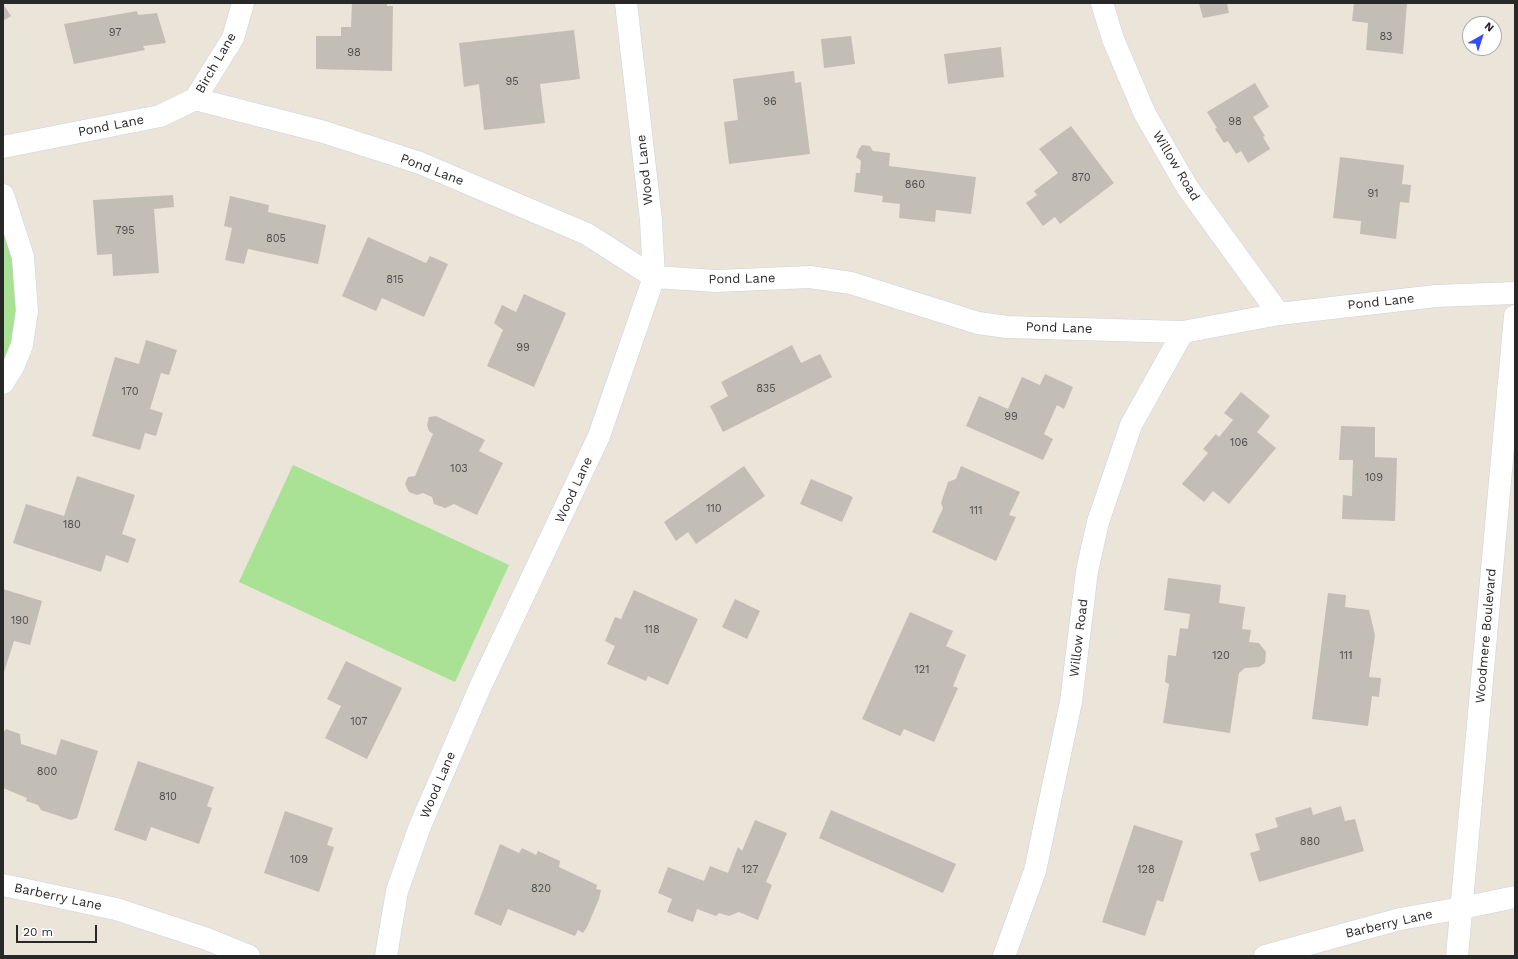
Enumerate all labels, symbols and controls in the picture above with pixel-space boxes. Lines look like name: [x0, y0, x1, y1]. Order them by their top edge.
north arrow: [1462, 16, 1502, 56]
text: N: [1482, 19, 1496, 35]
house number: 97: [109, 26, 121, 40]
street label: Birch Lane: [192, 30, 240, 96]
house number: 83: [1380, 30, 1392, 44]
house number: 98: [347, 46, 361, 60]
house number: 95: [505, 75, 519, 89]
house number: 96: [763, 95, 777, 109]
street label: Pond Lane: [77, 112, 145, 140]
house number: 98: [1228, 115, 1242, 129]
street label: Willow Road: [1149, 128, 1203, 204]
street label: Wood Lane: [634, 134, 656, 206]
street label: Pond Lane: [398, 151, 466, 189]
house number: 870: [1071, 171, 1091, 185]
house number: 860: [905, 178, 925, 192]
house number: 91: [1367, 187, 1379, 201]
house number: 795: [115, 224, 135, 238]
house number: 805: [266, 232, 286, 246]
street label: Pond Lane: [708, 271, 776, 287]
house number: 815: [386, 273, 404, 287]
street label: Pond Lane: [1347, 291, 1415, 313]
street label: Pond Lane: [1025, 319, 1093, 337]
house number: 99: [516, 341, 530, 355]
house number: 835: [756, 382, 776, 396]
house number: 170: [121, 385, 139, 399]
house number: 99: [1004, 410, 1018, 424]
house number: 106: [1230, 436, 1248, 450]
street label: Wood Lane: [552, 455, 596, 525]
house number: 103: [450, 462, 468, 476]
house number: 109: [1365, 471, 1383, 485]
house number: 110: [706, 502, 722, 516]
house number: 111: [970, 504, 982, 518]
house number: 180: [63, 518, 81, 532]
street label: Woodmere Boulevard: [1472, 568, 1500, 704]
street label: Willow Road: [1066, 598, 1092, 678]
house number: 190: [11, 614, 29, 628]
house number: 118: [644, 623, 660, 637]
house number: 120: [1212, 649, 1230, 663]
house number: 111: [1340, 649, 1352, 663]
house number: 121: [915, 663, 929, 677]
house number: 107: [350, 715, 368, 729]
street label: Wood Lane: [417, 749, 459, 821]
house number: 800: [37, 765, 57, 779]
house number: 810: [159, 790, 177, 804]
house number: 880: [1300, 835, 1320, 849]
house number: 109: [290, 853, 308, 867]
house number: 127: [742, 863, 758, 877]
house number: 128: [1137, 863, 1155, 877]
street label: Barberry Lane: [13, 880, 103, 914]
house number: 820: [531, 882, 551, 896]
street label: Barberry Lane: [1344, 906, 1434, 942]
scale bar: [18, 917, 99, 943]
text: 20 m: [23, 925, 53, 939]

